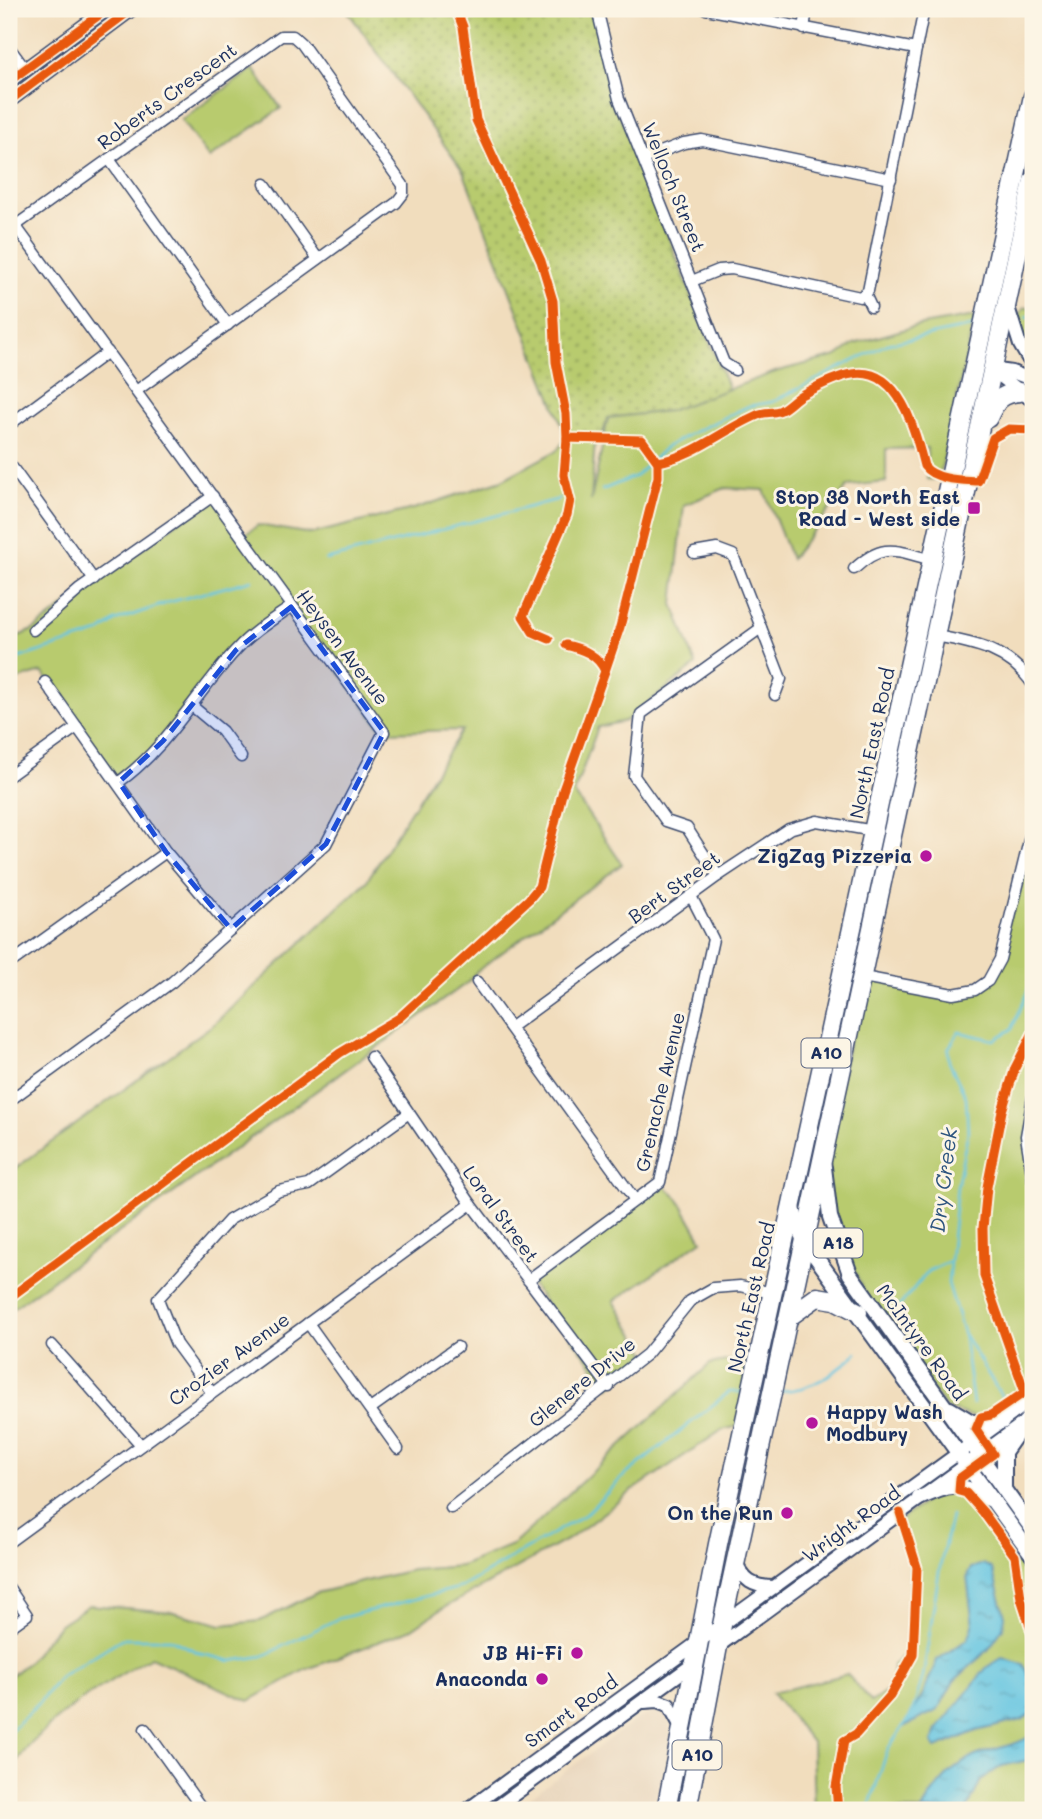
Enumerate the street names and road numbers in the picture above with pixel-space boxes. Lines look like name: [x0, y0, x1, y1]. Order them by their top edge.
street label: Roberts Crescent: [92, 37, 241, 155]
street label: Welloch Street: [637, 118, 712, 255]
street label: Heysen Avenue: [292, 584, 395, 710]
street label: North East Road: [843, 665, 900, 821]
street label: Bert Street: [623, 845, 725, 928]
street label: Grenache Avenue: [629, 1010, 690, 1174]
road number: A10: [802, 1038, 850, 1068]
street label: Loral Street: [458, 1160, 545, 1267]
street label: North East Road: [721, 1219, 780, 1375]
road number: A18: [814, 1228, 862, 1258]
street label: McIntyre Road: [872, 1278, 973, 1405]
street label: Crozier Avenue: [163, 1306, 294, 1411]
street label: Glenere Drive: [523, 1331, 640, 1432]
street label: Wright Road: [797, 1480, 905, 1568]
street label: Smart Road: [519, 1668, 622, 1753]
road number: A10: [672, 1740, 722, 1770]

